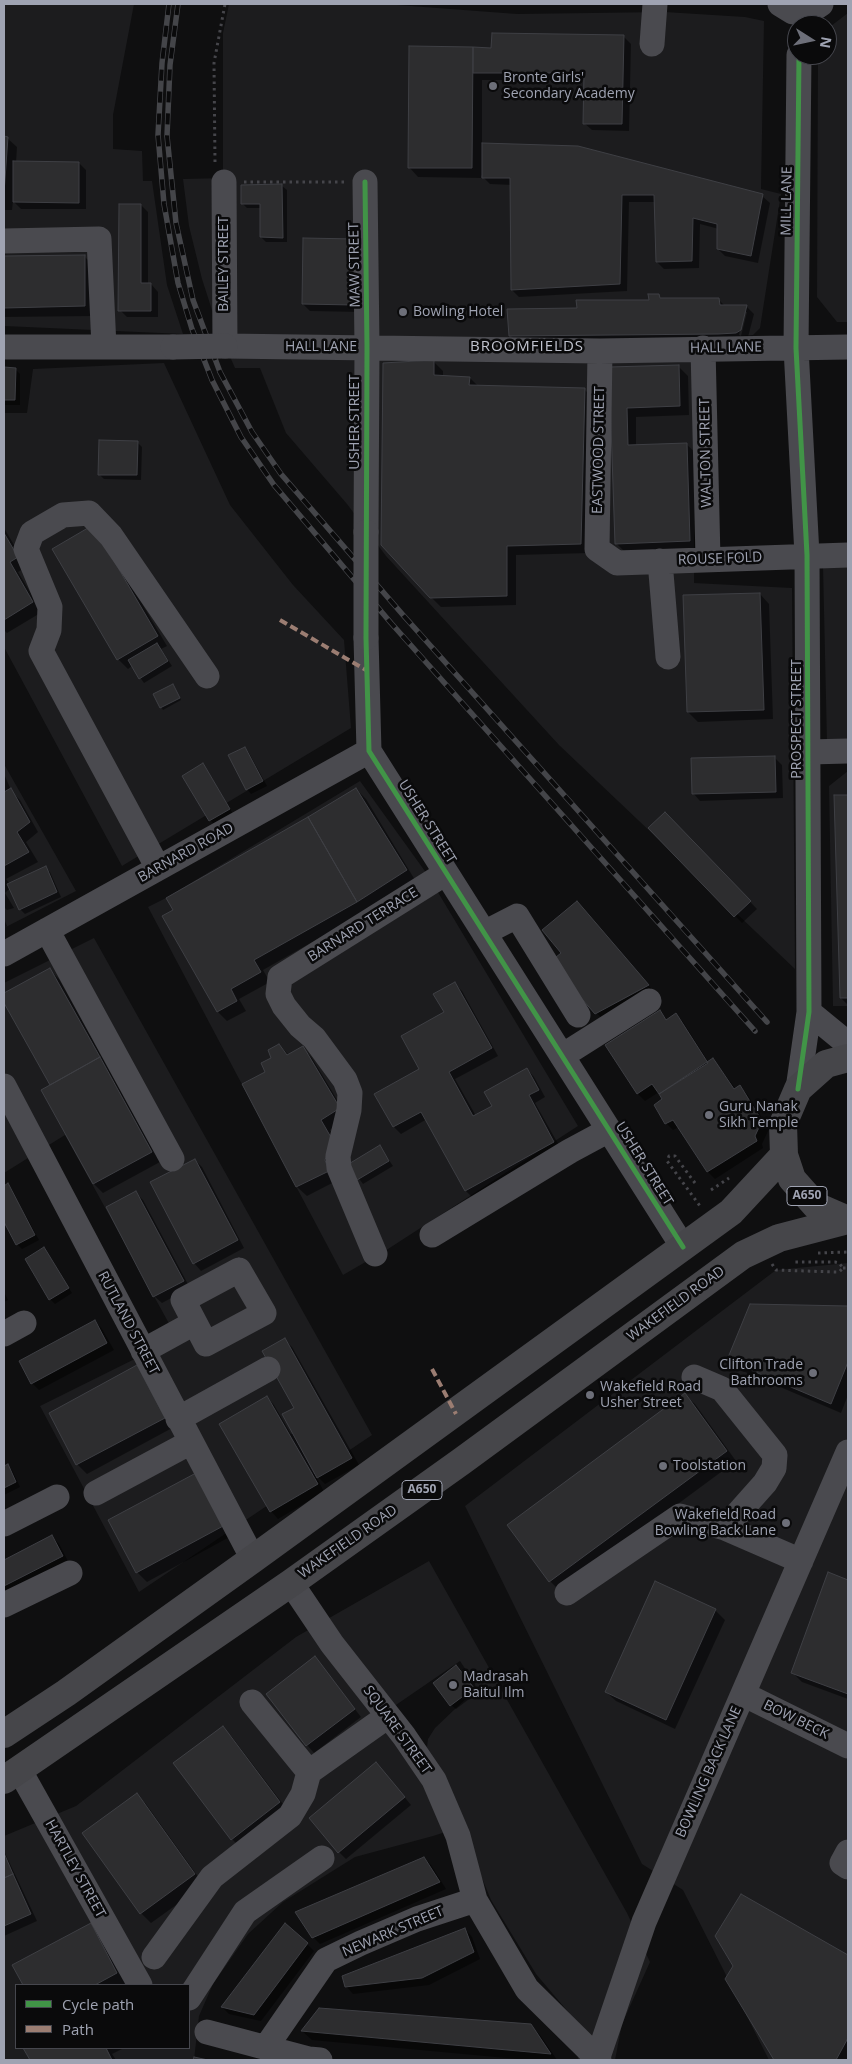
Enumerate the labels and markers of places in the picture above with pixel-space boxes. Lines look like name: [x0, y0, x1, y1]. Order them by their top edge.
place label: Bronte Girls' Secondary Academy: [503, 70, 635, 102]
marker: Bronte Girls' Secondary Academy: [487, 80, 499, 92]
place label: Bowling Hotel: [413, 304, 503, 320]
marker: Bowling Hotel: [397, 306, 409, 318]
place label: Guru Nanak Sikh Temple: [719, 1099, 798, 1132]
marker: Guru Nanak Sikh Temple: [703, 1109, 715, 1121]
place label: Clifton Trade Bathrooms: [719, 1357, 803, 1390]
marker: Clifton Trade Bathrooms: [807, 1367, 819, 1379]
place label: Wakefield Road Usher Street: [600, 1379, 701, 1411]
marker: Wakefield Road Usher Street: [584, 1389, 596, 1401]
place label: Toolstation: [673, 1458, 746, 1474]
marker: Toolstation: [657, 1460, 669, 1472]
place label: Wakefield Road Bowling Back Lane: [655, 1507, 776, 1540]
marker: Wakefield Road Bowling Back Lane: [780, 1517, 792, 1529]
place label: Madrasah Baitul Ilm: [463, 1669, 528, 1701]
marker: Madrasah Baitul Ilm: [447, 1679, 459, 1691]

